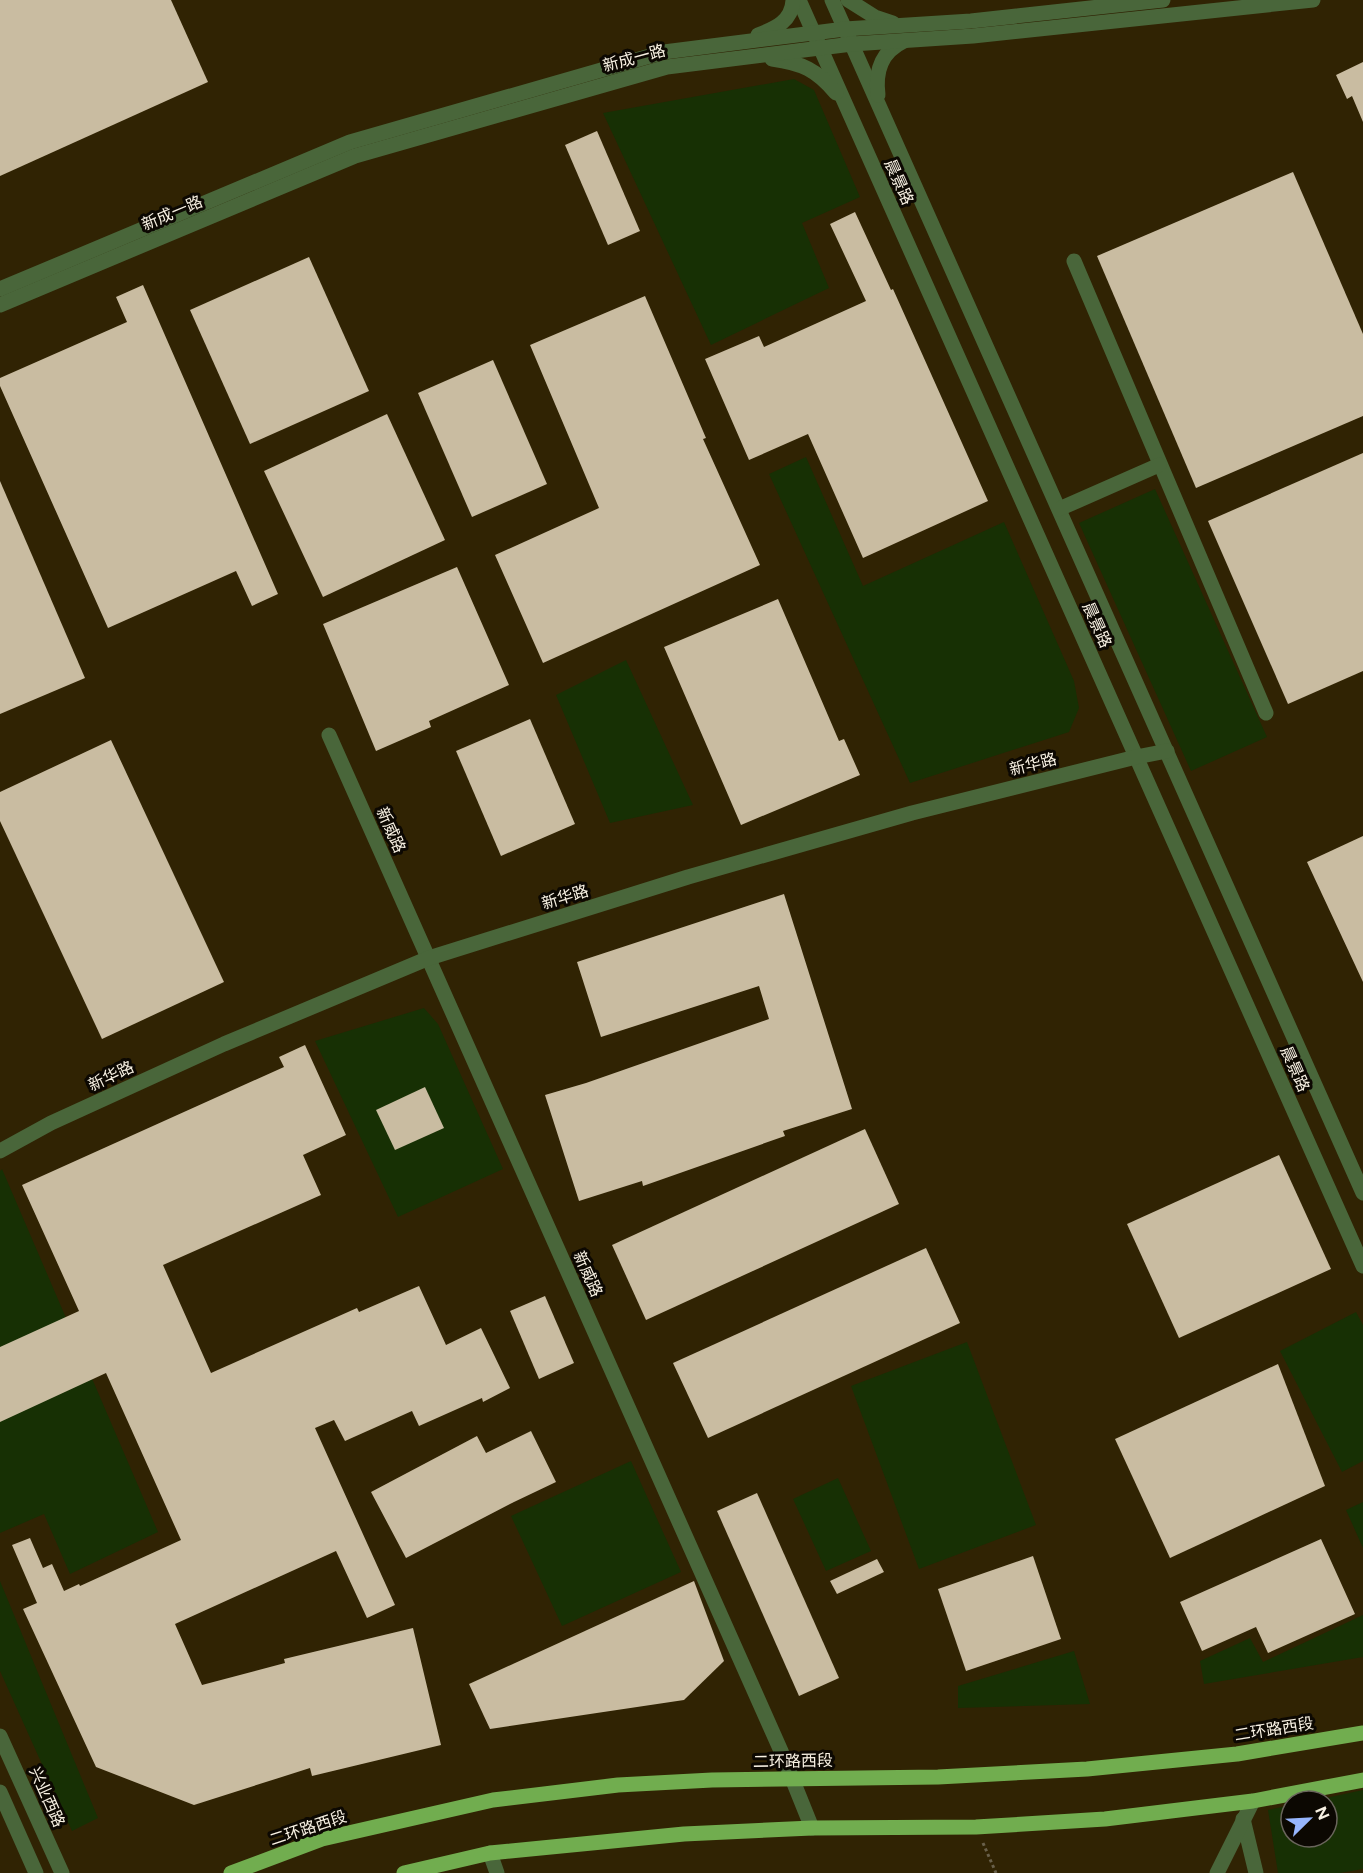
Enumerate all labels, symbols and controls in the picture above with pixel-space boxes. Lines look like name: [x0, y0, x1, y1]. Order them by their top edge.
street label: 新成一路: [601, 41, 667, 75]
street label: 晨景路: [881, 156, 917, 208]
street label: 新成一路: [139, 192, 205, 234]
street label: 晨景路: [1079, 599, 1115, 651]
street label: 新华路: [1007, 749, 1059, 779]
street label: 新威路: [373, 804, 409, 856]
street label: 新华路: [539, 881, 591, 913]
street label: 晨景路: [1277, 1043, 1313, 1095]
street label: 新华路: [85, 1057, 137, 1095]
street label: 新威路: [570, 1248, 606, 1300]
street label: 二环路西段: [1233, 1713, 1315, 1745]
street label: 二环路西段: [753, 1751, 833, 1771]
street label: 兴业西路: [25, 1764, 69, 1830]
north arrow: [1279, 1789, 1339, 1849]
text: N: [1311, 1804, 1333, 1823]
street label: 二环路西段: [267, 1807, 349, 1849]

